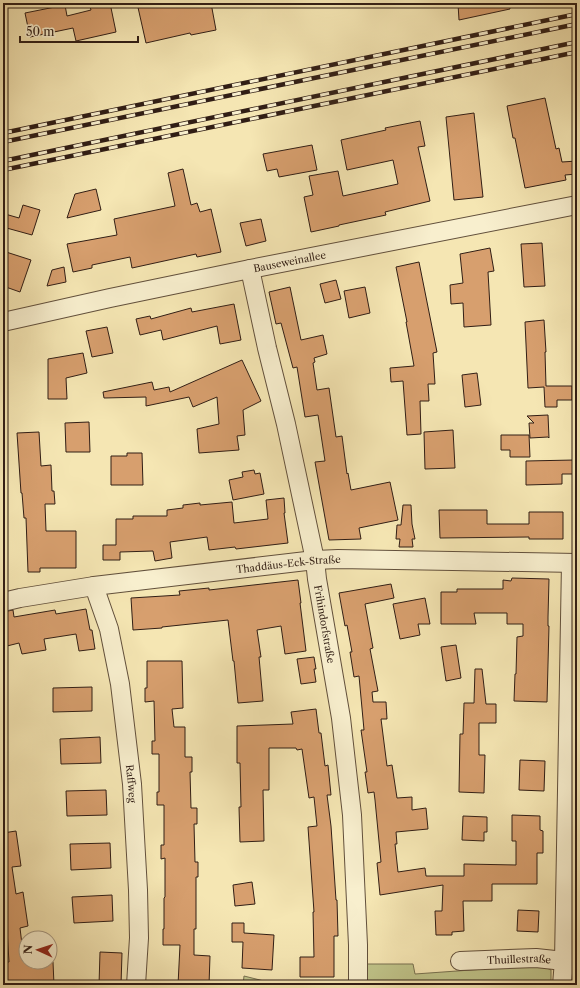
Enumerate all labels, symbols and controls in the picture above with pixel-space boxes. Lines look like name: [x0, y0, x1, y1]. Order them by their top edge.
scale bar: [20, 18, 138, 44]
text: 50 m: [26, 24, 55, 39]
street label: Bauseweinallee: [252, 248, 327, 275]
street label: Thaddäus-Eck-Straße: [235, 552, 341, 576]
street label: Frihindorfstraße: [312, 584, 338, 665]
street label: Raffweg: [123, 764, 140, 804]
north arrow: [18, 930, 58, 970]
text: N: [21, 944, 35, 955]
street label: Thuillestraße: [487, 951, 552, 966]

